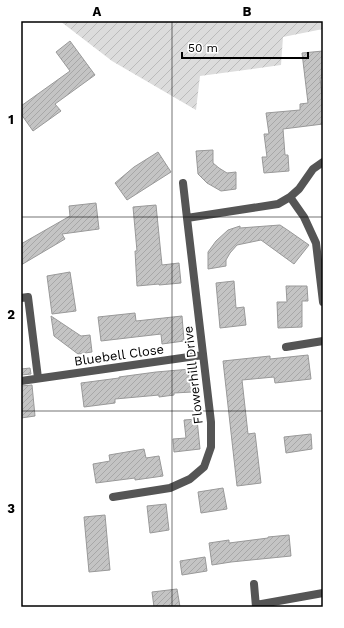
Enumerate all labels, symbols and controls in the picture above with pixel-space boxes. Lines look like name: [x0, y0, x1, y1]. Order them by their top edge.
text: A: [93, 4, 102, 19]
text: B: [243, 4, 252, 19]
scale bar: [182, 34, 308, 60]
text: 50 m: [188, 41, 218, 55]
text: 1: [8, 112, 14, 127]
text: 2: [7, 307, 15, 322]
street label: Flowerhill Drive: [180, 325, 206, 425]
street label: Bluebell Close: [73, 341, 165, 369]
text: 3: [7, 501, 15, 516]

